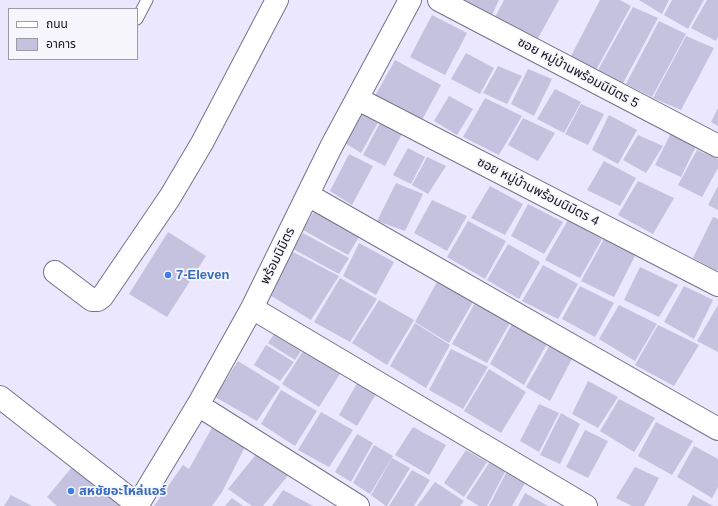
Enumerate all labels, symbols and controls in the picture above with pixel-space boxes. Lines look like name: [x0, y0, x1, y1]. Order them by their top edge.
legend: [8, 8, 138, 60]
text: ถนน: [46, 17, 68, 31]
street label: ซอย หมู่บ้านพร้อมนิมิตร 5: [515, 34, 641, 112]
text: อาคาร: [46, 37, 76, 51]
street label: ซอย หมู่บ้านพร้อมนิมิตร 4: [474, 154, 602, 230]
street label: พร้อมนิมิตร: [258, 225, 298, 287]
place label: 7-Eleven: [176, 267, 229, 283]
marker: 7-Eleven: [163, 270, 173, 280]
place label: สหชัยอะไหล่แอร์: [79, 483, 166, 499]
marker: สหชัยอะไหล่แอร์: [66, 486, 76, 496]

